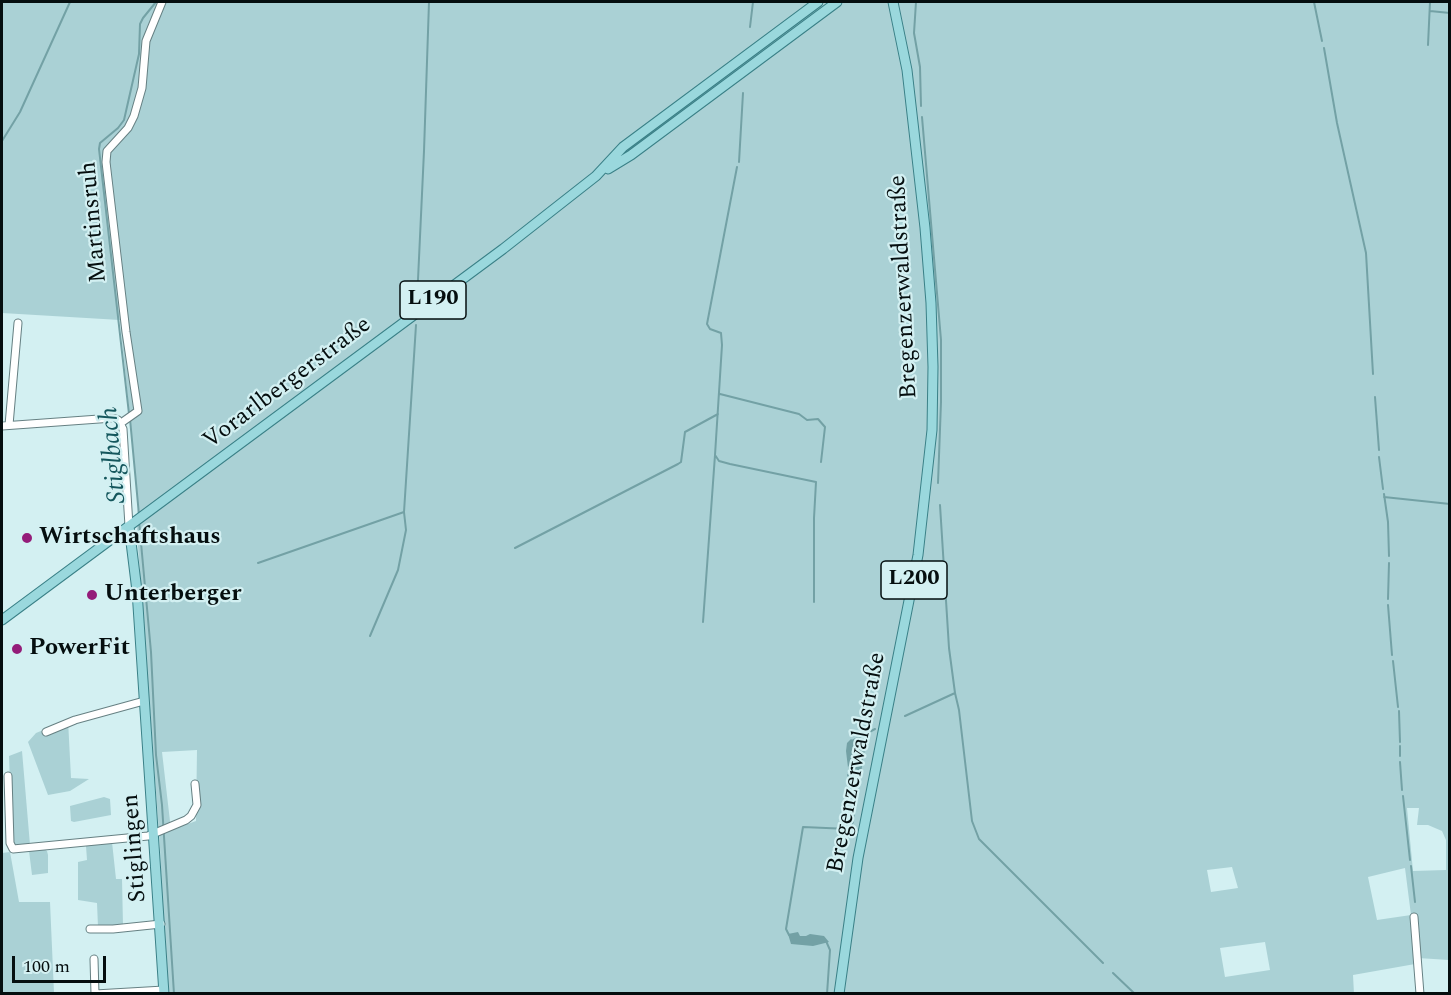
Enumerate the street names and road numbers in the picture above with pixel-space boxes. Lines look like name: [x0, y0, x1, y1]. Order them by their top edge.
street label: Martinsruh: [75, 160, 115, 284]
street label: Bregenzerwaldstraße: [885, 174, 925, 400]
road number: L190: [400, 281, 466, 319]
street label: Vorarlbergerstraße: [198, 311, 378, 457]
road number: L200: [881, 561, 947, 599]
street label: Bregenzerwaldstraße: [822, 650, 894, 876]
street label: Stiglingen: [118, 793, 154, 903]

